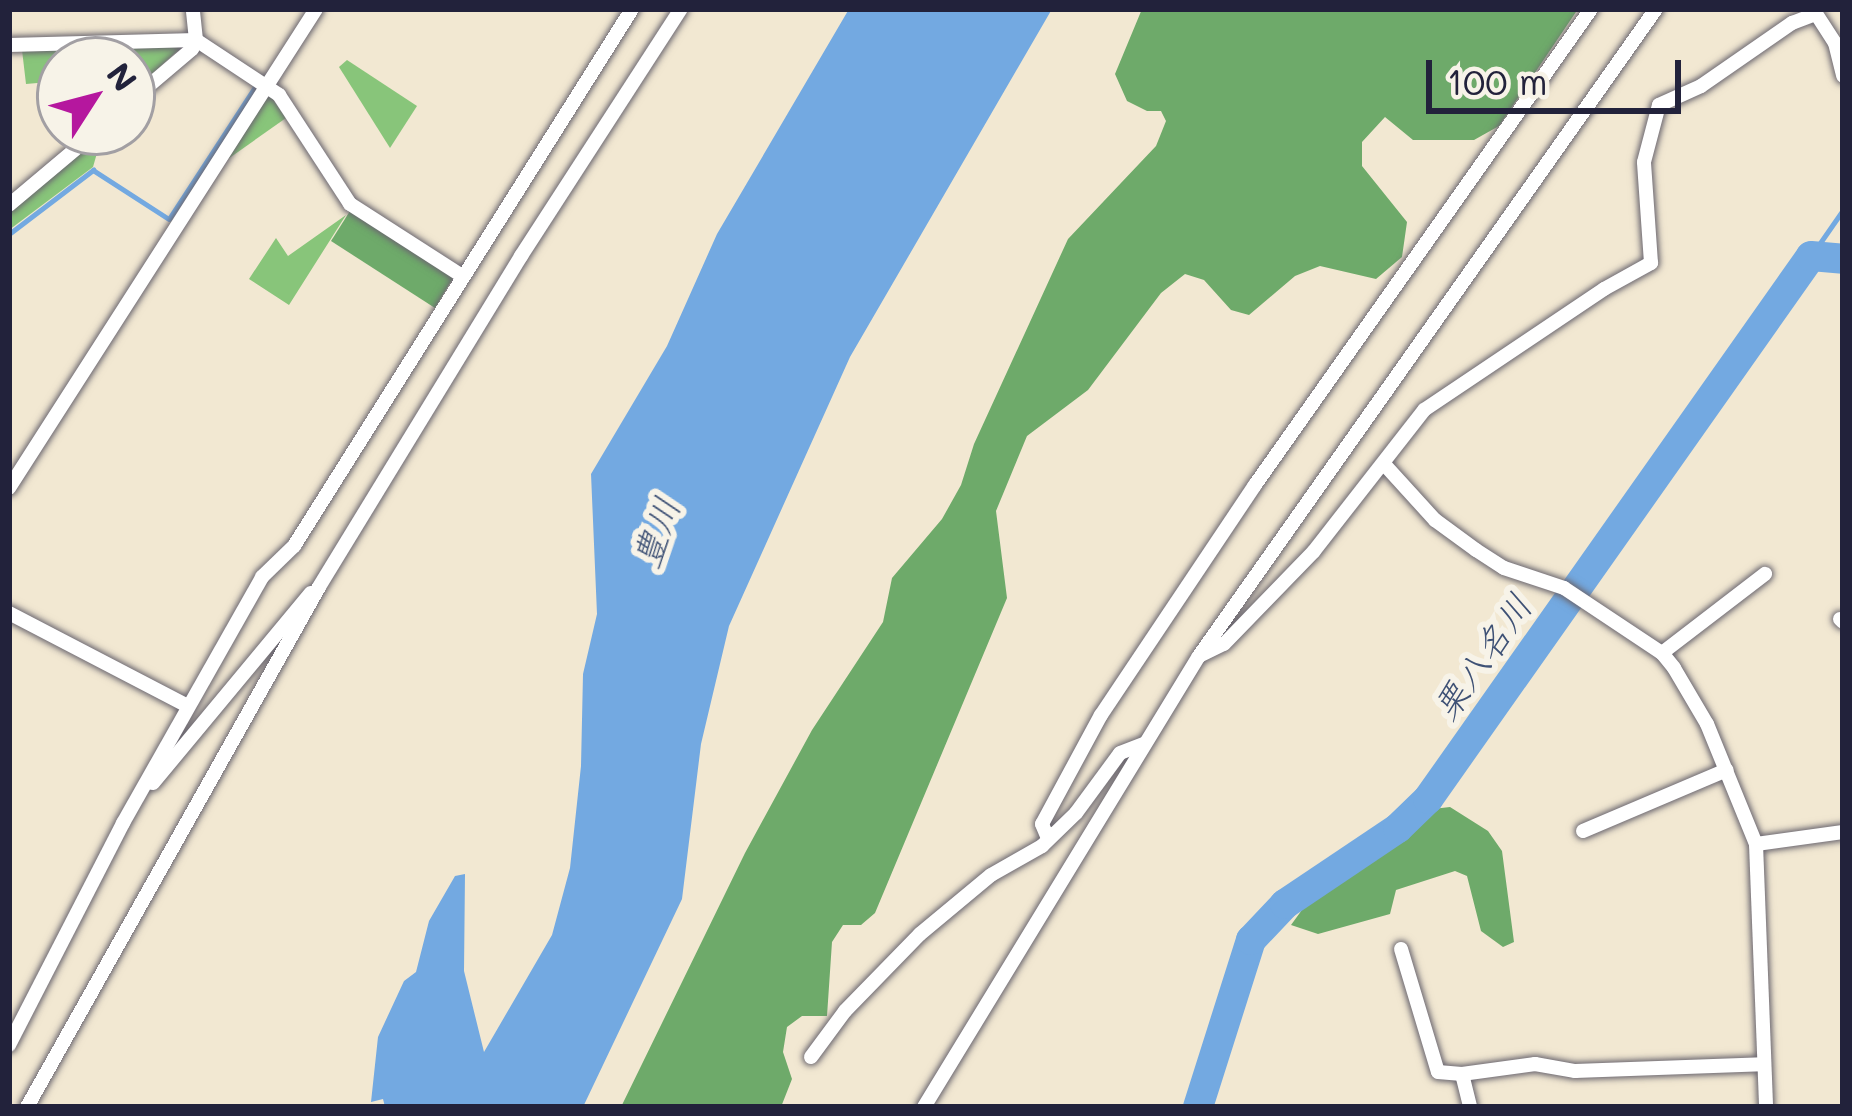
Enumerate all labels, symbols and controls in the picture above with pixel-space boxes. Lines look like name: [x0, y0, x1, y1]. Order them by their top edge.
north arrow: [36, 36, 156, 156]
scale bar: [1432, 36, 1687, 110]
text: N: [98, 54, 148, 99]
text: 100 m: [1447, 57, 1548, 104]
water label: 豊川: [622, 491, 688, 573]
water label: 栗八名川: [1422, 585, 1540, 727]

